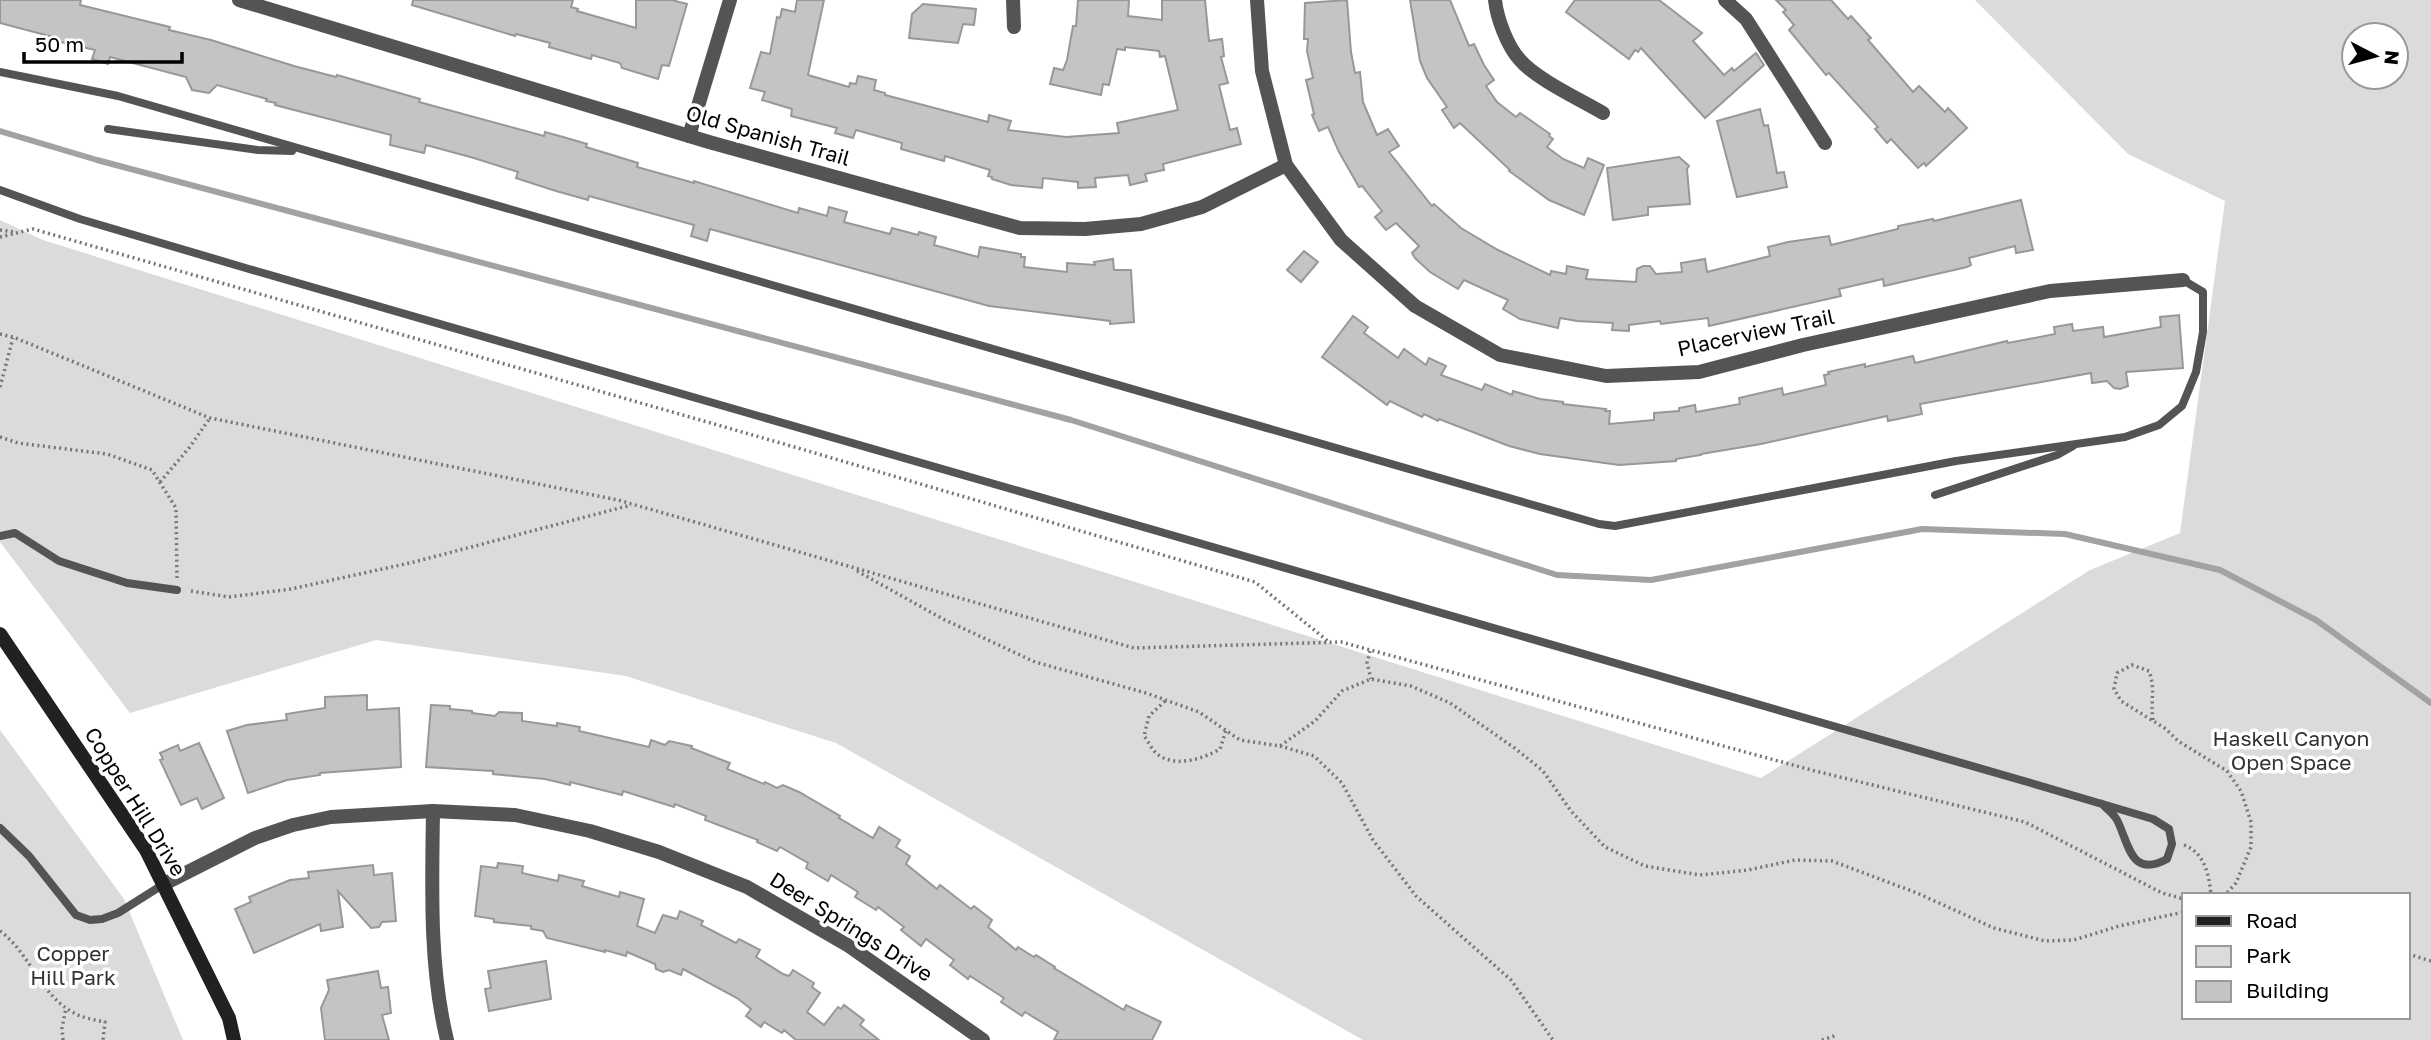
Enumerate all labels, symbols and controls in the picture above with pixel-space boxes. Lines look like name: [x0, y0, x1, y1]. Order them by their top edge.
scale bar: [24, 21, 182, 65]
north arrow: [2340, 21, 2410, 91]
text: 50 m: [35, 31, 84, 57]
text: N: [2380, 49, 2405, 66]
street label: Old Spanish Trail: [683, 99, 853, 171]
street label: Placerview Trail: [1675, 303, 1837, 361]
street label: Copper Hill Drive: [80, 722, 192, 881]
park label: Haskell Canyon Open Space: [2213, 725, 2369, 775]
street label: Deer Springs Drive: [765, 866, 938, 987]
legend: [2182, 893, 2410, 1019]
text: Road: [2246, 907, 2297, 933]
park label: Copper Hill Park: [30, 940, 116, 990]
text: Park: [2246, 942, 2292, 968]
text: Building: [2246, 977, 2329, 1003]

